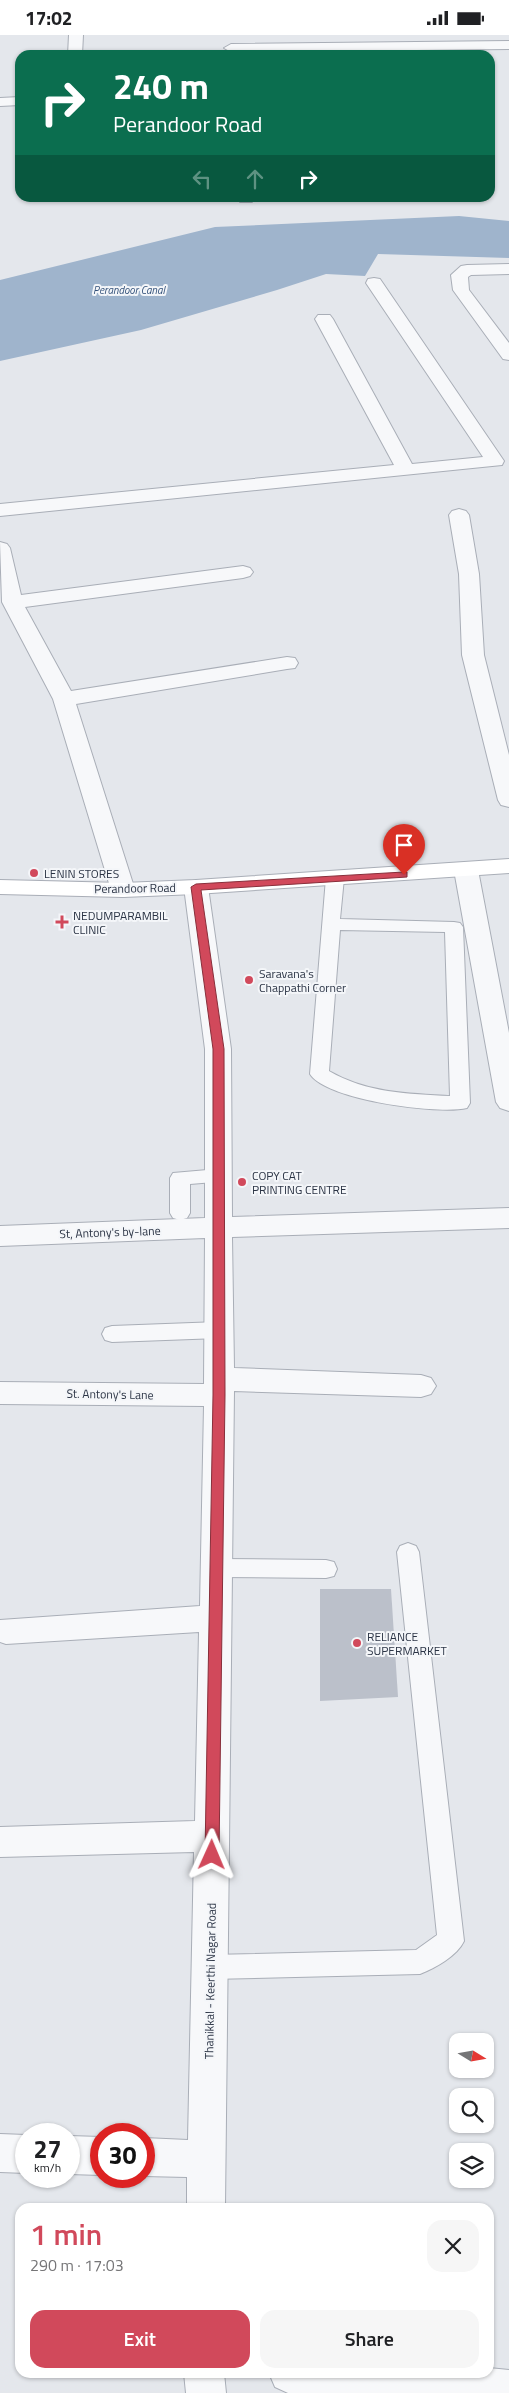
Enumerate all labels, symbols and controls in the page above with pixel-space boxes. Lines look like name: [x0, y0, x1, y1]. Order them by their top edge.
text: 17:02: [25, 3, 72, 32]
text: 240 m: [113, 59, 209, 113]
icon: right: [30, 70, 95, 135]
text: Perandoor Road: [113, 107, 262, 141]
icon: left: [188, 165, 216, 193]
icon: ahead: [241, 165, 269, 193]
icon: right: [294, 165, 322, 193]
water label: Perandoor Canal: [93, 282, 167, 298]
pin: [383, 824, 425, 875]
icon: arrive: [390, 831, 418, 859]
place label: LENIN STORES: [44, 864, 119, 883]
marker: LENIN STORES: [28, 867, 40, 879]
street label: Perandoor Road: [94, 878, 176, 898]
place label: NEDUMPARAMBIL CLINIC: [73, 906, 168, 939]
marker: NEDUMPARAMBIL CLINIC: [55, 915, 69, 929]
place label: Saravana's Chappathi Corner: [259, 964, 346, 997]
marker: Saravana's Chappathi Corner: [243, 974, 255, 986]
place label: COPY CAT PRINTING CENTRE: [252, 1166, 347, 1199]
marker: COPY CAT PRINTING CENTRE: [236, 1176, 248, 1188]
street label: St, Antony's by-lane: [59, 1221, 161, 1243]
street label: St. Antony's Lane: [66, 1384, 154, 1404]
place label: RELIANCE SUPERMARKET: [367, 1627, 447, 1660]
marker: RELIANCE SUPERMARKET: [351, 1637, 363, 1649]
position arrow: [185, 1828, 237, 1880]
street label: Thanikkal - Keerthi Nagar Road: [199, 1903, 221, 2059]
north arrow: [449, 2033, 494, 2077]
map controls: [449, 2033, 494, 2188]
button: search: [449, 2088, 494, 2133]
speed limit sign: 30: [90, 2123, 155, 2188]
text: 27: [33, 2130, 62, 2168]
button: layers: [449, 2143, 494, 2188]
text: km/h: [34, 2158, 61, 2177]
text: 1 min: [30, 2211, 102, 2257]
button: close: [427, 2220, 479, 2272]
text: 290 m · 17:03: [30, 2253, 124, 2277]
button: Exit: [30, 2310, 250, 2368]
button: Share: [260, 2310, 479, 2368]

